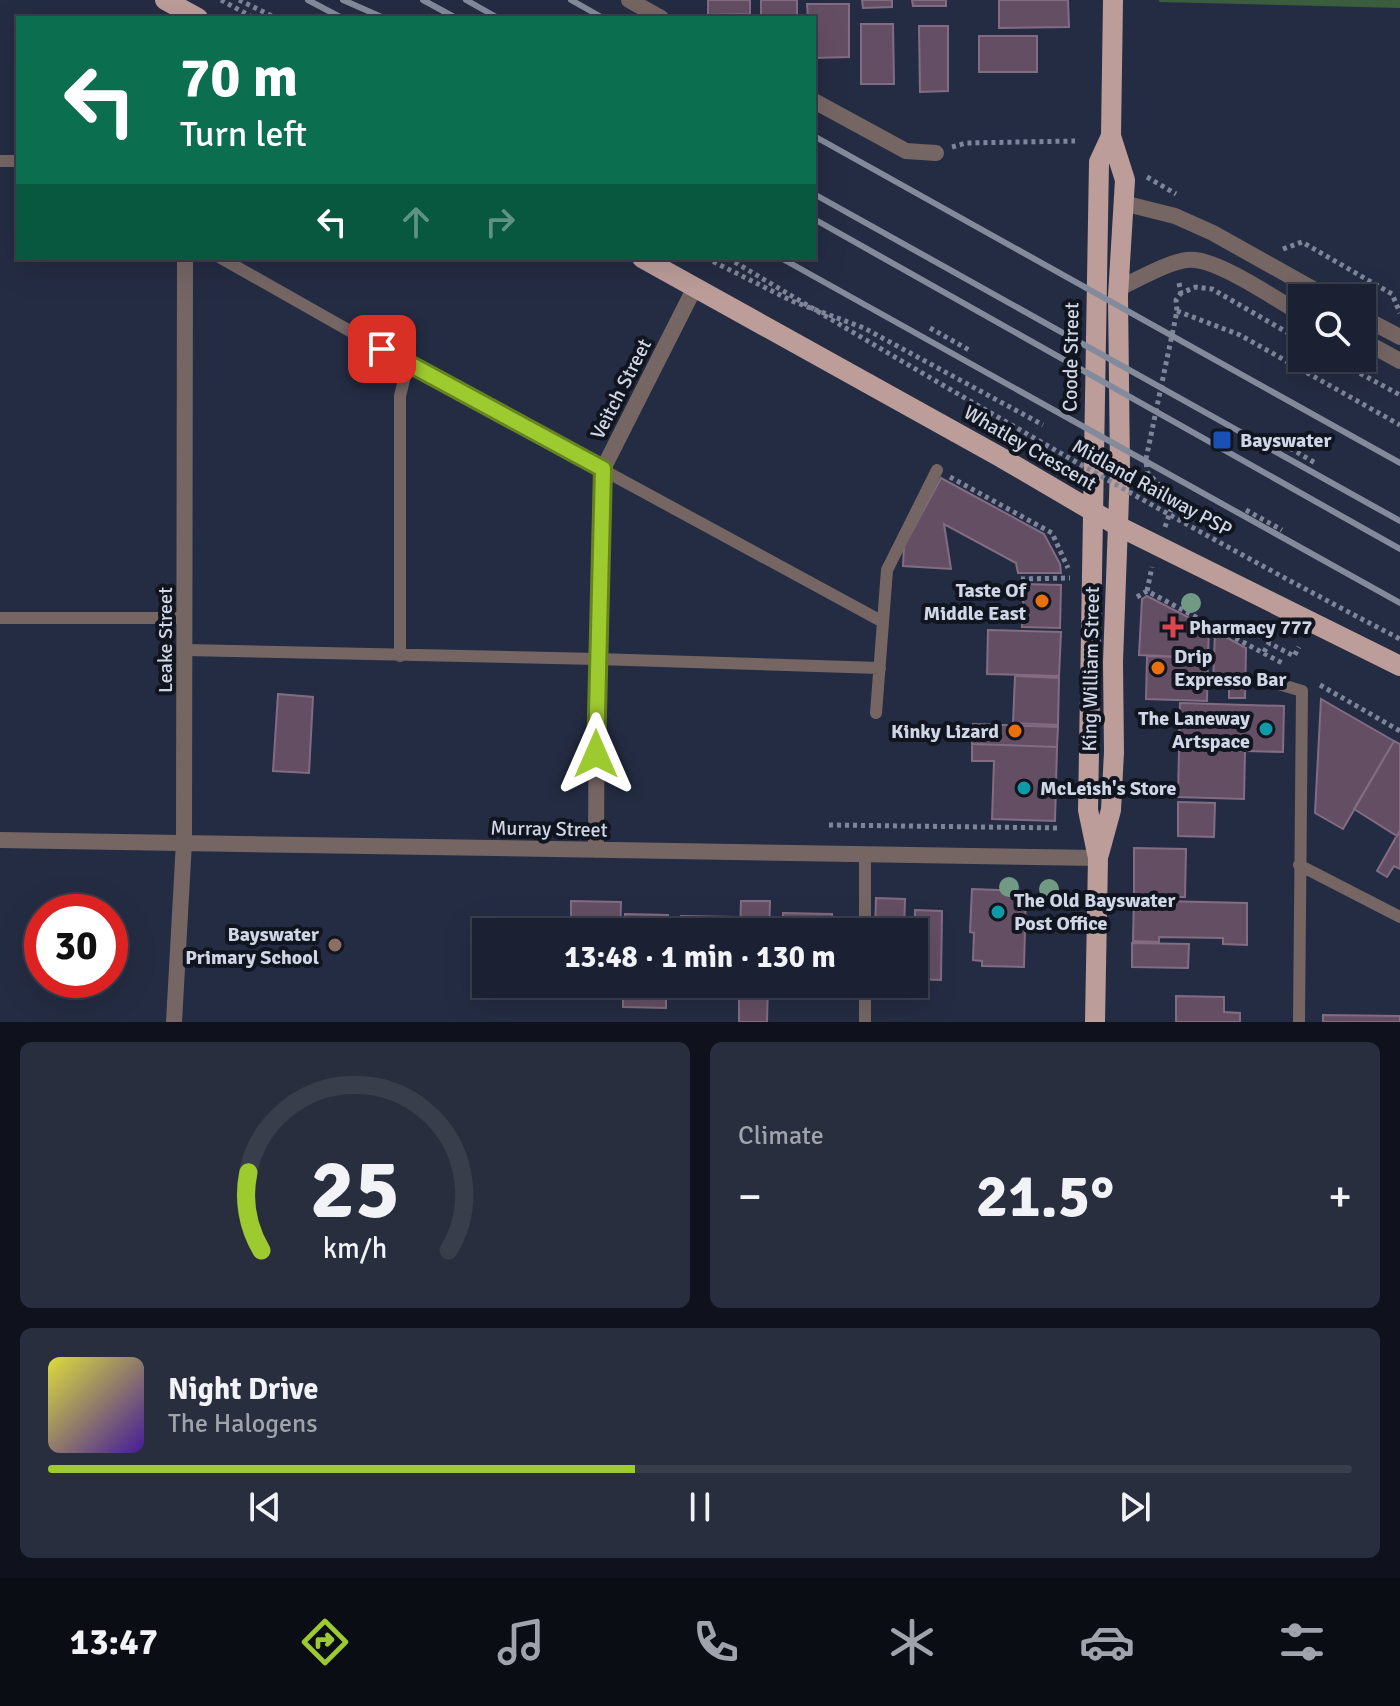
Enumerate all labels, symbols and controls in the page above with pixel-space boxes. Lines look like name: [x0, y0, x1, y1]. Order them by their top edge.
text: 70 m: [180, 43, 298, 112]
icon: left: [48, 48, 152, 152]
text: Turn left: [180, 112, 307, 157]
icon: left: [310, 200, 354, 244]
icon: ahead: [394, 200, 438, 244]
icon: right: [478, 200, 522, 244]
map controls: [1288, 284, 1376, 372]
button: search: [1288, 284, 1376, 372]
street label: Coode Street: [1058, 302, 1084, 412]
pin: [348, 315, 416, 383]
icon: arrive: [360, 327, 404, 371]
street label: Veitch Street: [585, 335, 657, 443]
street label: Whatley Crescent: [959, 400, 1101, 496]
place label: Bayswater: [1240, 428, 1332, 453]
marker: Bayswater: [1211, 429, 1233, 451]
street label: Midland Railway PSP: [1068, 434, 1236, 542]
place label: Taste Of Middle East: [923, 578, 1028, 626]
street label: King William Street: [1077, 586, 1105, 752]
street label: Leake Street: [153, 587, 178, 693]
marker: Taste Of Middle East: [1033, 592, 1051, 610]
place label: Pharmacy 777: [1189, 615, 1313, 640]
marker: Pharmacy 777: [1164, 618, 1182, 636]
place label: Drip Expresso Bar: [1174, 644, 1287, 692]
marker: Drip Expresso Bar: [1149, 659, 1167, 677]
place label: The Laneway Artspace: [1138, 706, 1250, 754]
position arrow: [554, 712, 638, 796]
place label: Kinky Lizard: [891, 719, 999, 744]
marker: The Laneway Artspace: [1257, 720, 1275, 738]
marker: Kinky Lizard: [1006, 722, 1024, 740]
place label: McLeish's Store: [1040, 776, 1176, 801]
marker: McLeish's Store: [1015, 779, 1033, 797]
street label: Murray Street: [490, 815, 608, 843]
place label: The Old Bayswater Post Office: [1014, 888, 1176, 936]
speed limit sign: 30: [24, 894, 128, 998]
marker: The Old Bayswater Post Office: [989, 903, 1007, 921]
place label: Bayswater Primary School: [185, 922, 319, 970]
marker: Bayswater Primary School: [326, 936, 344, 954]
text: 13:48 · 1 min · 130 m: [564, 939, 836, 976]
text: Climate: [738, 1120, 824, 1152]
text: 25: [310, 1139, 400, 1241]
text: 21.5°: [976, 1160, 1114, 1234]
text: −: [738, 1170, 762, 1224]
text: +: [1328, 1170, 1352, 1224]
text: km/h: [323, 1231, 387, 1266]
text: Night Drive: [168, 1371, 318, 1408]
text: The Halogens: [168, 1408, 318, 1440]
icon: previous: [243, 1485, 287, 1529]
icon: pause: [678, 1485, 722, 1529]
icon: next: [1113, 1485, 1157, 1529]
icon: directions: [297, 1614, 353, 1670]
icon: music: [493, 1614, 549, 1670]
icon: phone: [688, 1614, 744, 1670]
icon: climate: [884, 1614, 940, 1670]
icon: car: [1079, 1614, 1135, 1670]
icon: filters: [1274, 1614, 1330, 1670]
text: 13:47: [70, 1620, 158, 1665]

